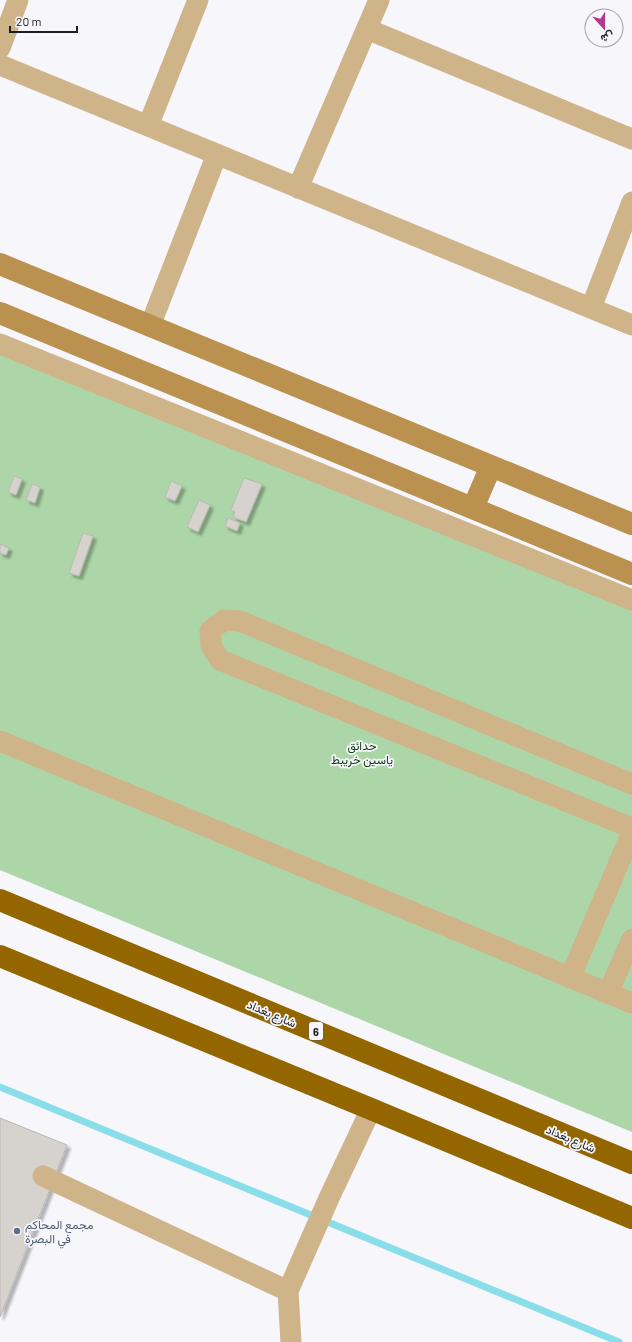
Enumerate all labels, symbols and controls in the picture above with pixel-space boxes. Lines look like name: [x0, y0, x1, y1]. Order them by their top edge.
scale bar: [10, 8, 77, 34]
north arrow: [584, 8, 624, 48]
text: 20 m: [16, 14, 42, 28]
text: ش: [599, 28, 616, 46]
park label: حدائق ياسين خريبط: [331, 738, 393, 768]
street label: شارع بغداد: [244, 996, 299, 1032]
road number: 6: [309, 1022, 323, 1040]
street label: شارع بغداد: [543, 1121, 598, 1157]
place label: مجمع المحاكم في البصرة: [25, 1217, 93, 1249]
marker: مجمع المحاكم في البصرة: [12, 1226, 22, 1236]

